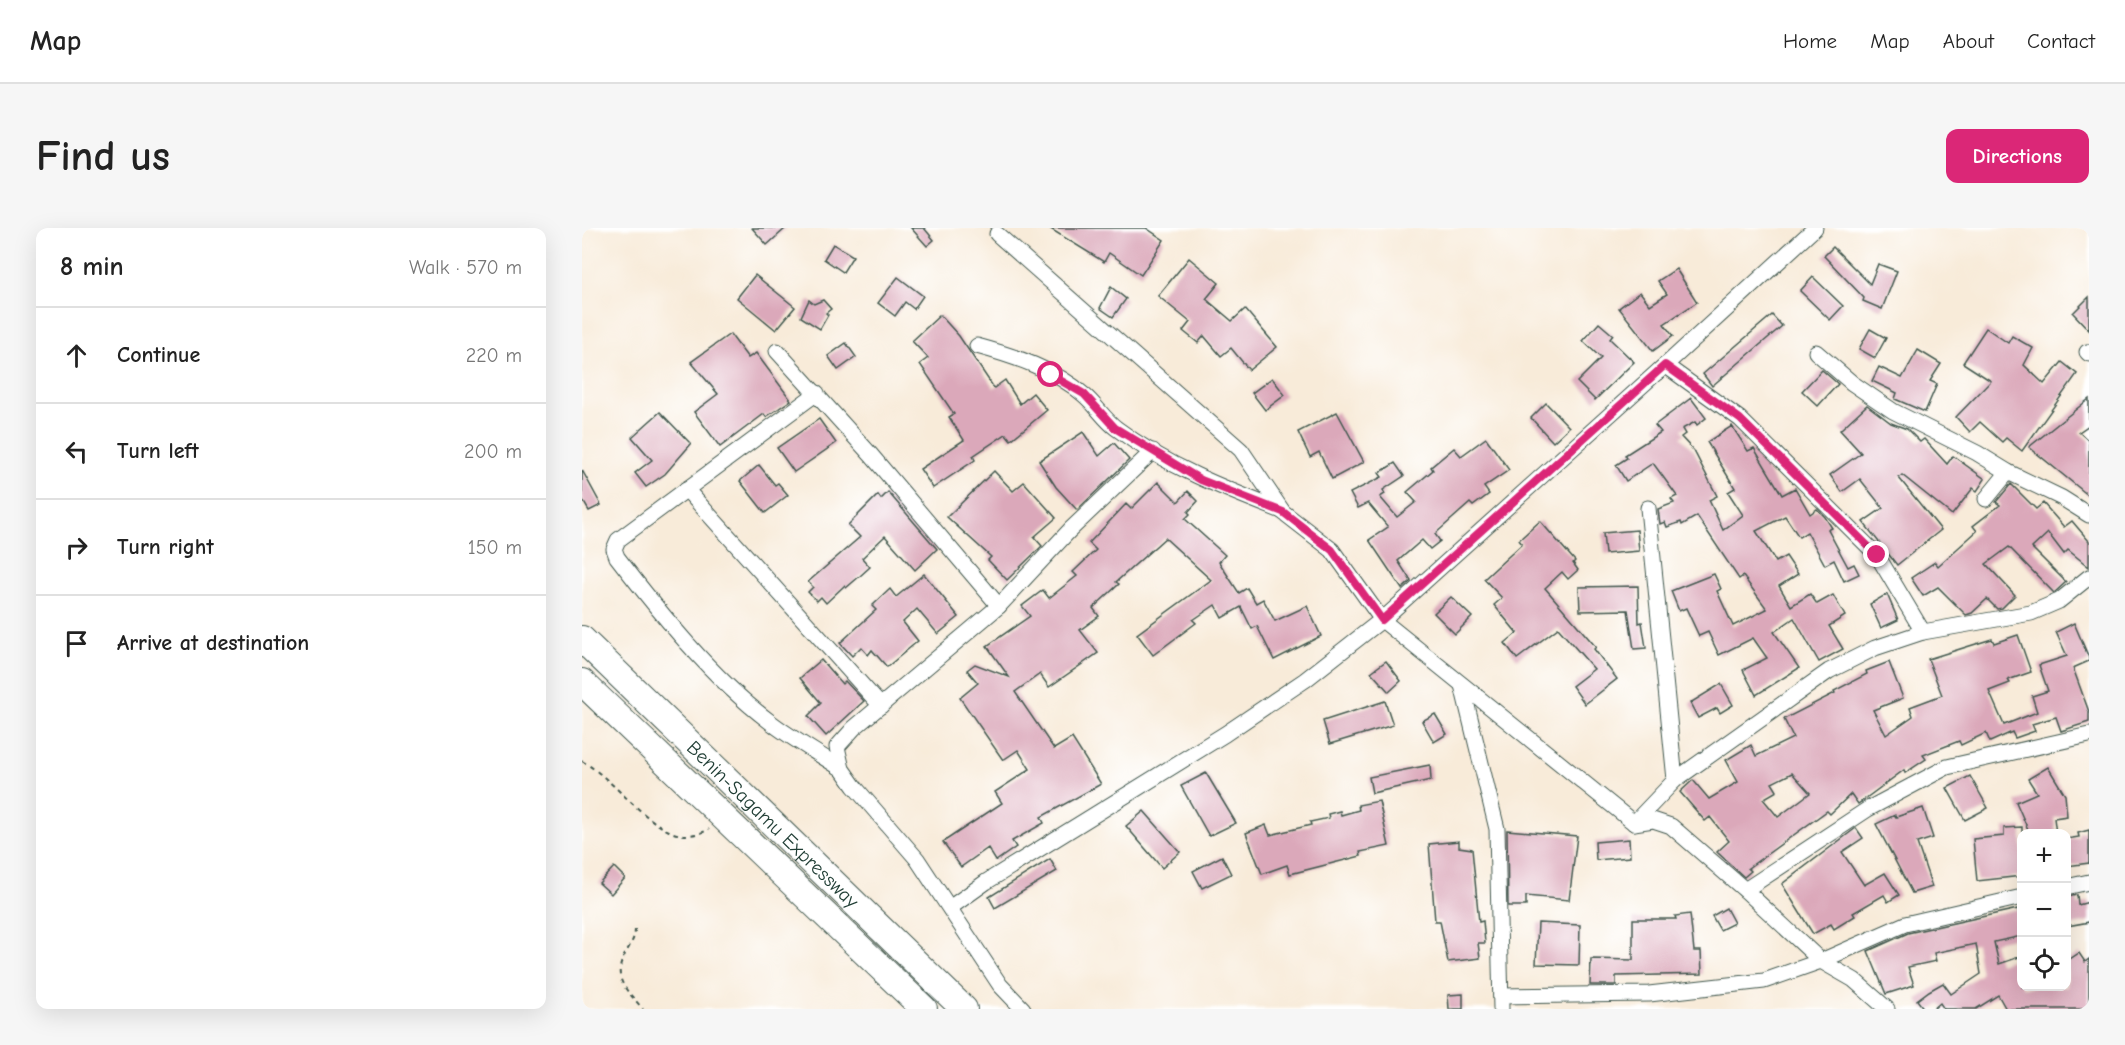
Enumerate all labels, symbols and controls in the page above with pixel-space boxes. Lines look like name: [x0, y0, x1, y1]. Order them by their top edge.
text: Map: [30, 25, 81, 57]
text: Home: [1783, 29, 1837, 53]
text: Map: [1870, 29, 1910, 53]
text: About: [1943, 29, 1994, 53]
text: Contact: [2027, 29, 2095, 53]
button: Directions: [1946, 129, 2089, 183]
text: Find us: [36, 132, 170, 181]
text: 8 min: [60, 252, 124, 282]
text: Walk · 570 m: [409, 256, 522, 279]
icon: ahead: [60, 339, 93, 372]
text: Continue: [117, 342, 200, 368]
text: 220 m: [466, 344, 522, 367]
route start: [1037, 361, 1063, 387]
icon: left: [60, 435, 93, 468]
text: Turn left: [117, 438, 199, 464]
text: 200 m: [464, 440, 522, 463]
icon: right: [60, 531, 93, 564]
text: Turn right: [117, 534, 214, 560]
text: 150 m: [468, 536, 522, 559]
route end: [1863, 541, 1889, 567]
icon: arrive: [60, 627, 93, 660]
text: Arrive at destination: [117, 630, 309, 656]
street label: Benin-Sagamu Expressway: [682, 736, 864, 912]
map controls: [2017, 829, 2071, 991]
button: +: [2017, 829, 2071, 883]
button: −: [2017, 883, 2071, 937]
button: locate: [2017, 937, 2071, 991]

